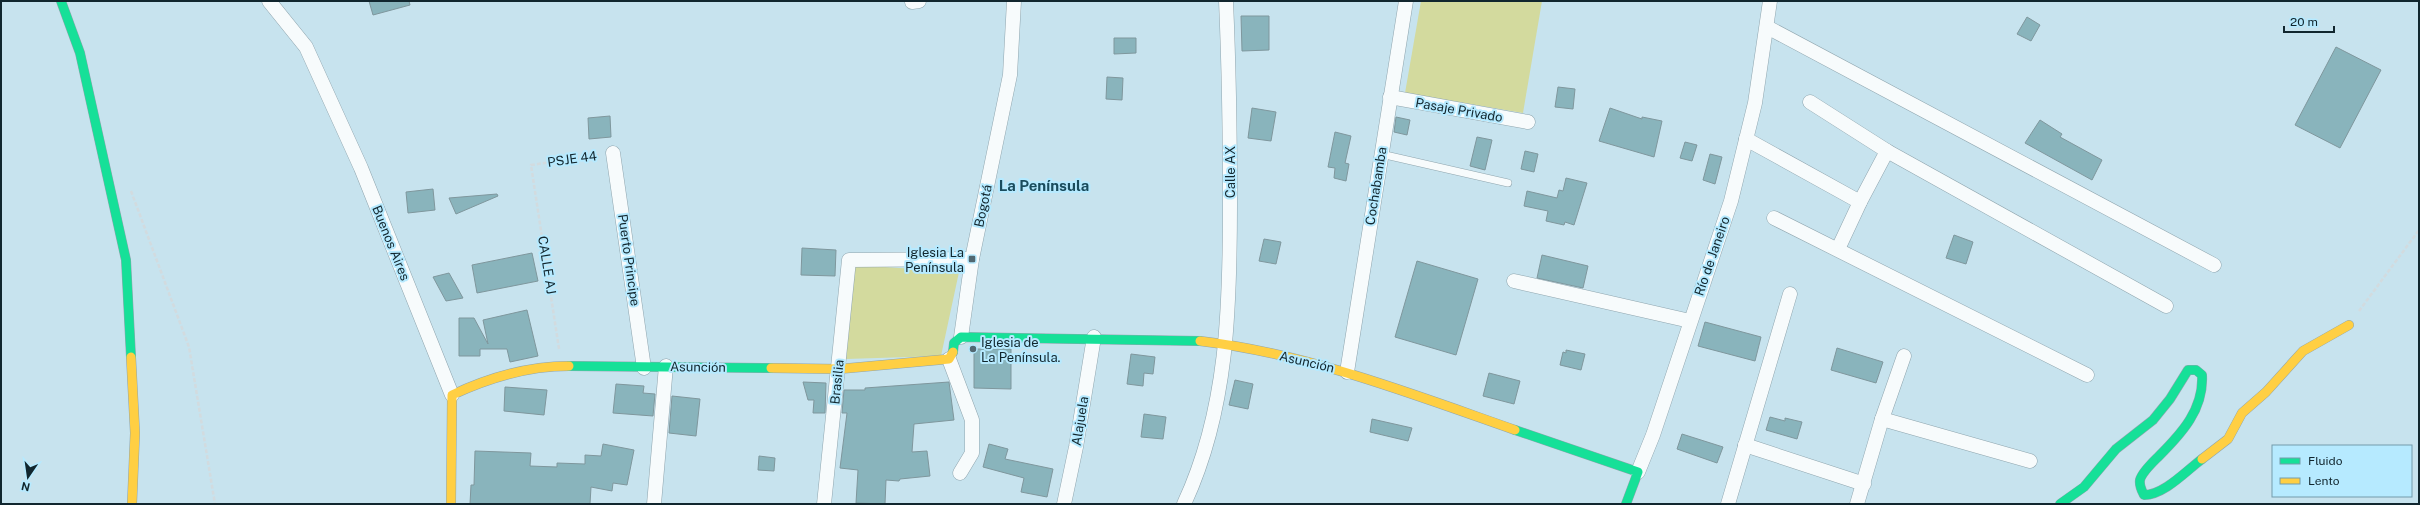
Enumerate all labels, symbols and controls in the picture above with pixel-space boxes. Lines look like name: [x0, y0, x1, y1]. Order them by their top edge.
scale bar: [2284, 8, 2334, 34]
text: 20 m: [2290, 15, 2318, 29]
street label: Pasaje Privado: [1414, 95, 1504, 125]
street label: Calle AX: [1223, 146, 1238, 198]
street label: Cochabamba: [1362, 146, 1390, 226]
street label: PSJE 44: [546, 148, 598, 170]
district label: La Península: [999, 177, 1089, 194]
street label: Bogotá: [971, 183, 995, 229]
street label: Buenos Aires: [369, 203, 413, 283]
street label: Puerto Principe: [615, 213, 643, 307]
street label: Río de Janeiro: [1691, 214, 1733, 298]
street label: CALLE AJ: [535, 235, 559, 295]
place label: Iglesia La Península: [905, 245, 964, 275]
marker: Iglesia La Península: [967, 254, 977, 264]
place label: Iglesia de La Península.: [981, 335, 1061, 365]
marker: Iglesia de La Península.: [968, 344, 978, 354]
street label: Asunción: [1278, 348, 1336, 376]
street label: Asunción: [670, 359, 726, 375]
street label: Brasilia: [827, 359, 847, 405]
street label: Alajuela: [1069, 395, 1091, 447]
legend: [2272, 445, 2412, 497]
text: Fluido: [2308, 454, 2343, 468]
north arrow: [8, 457, 48, 497]
text: Lento: [2308, 474, 2340, 488]
text: N: [20, 480, 31, 494]

